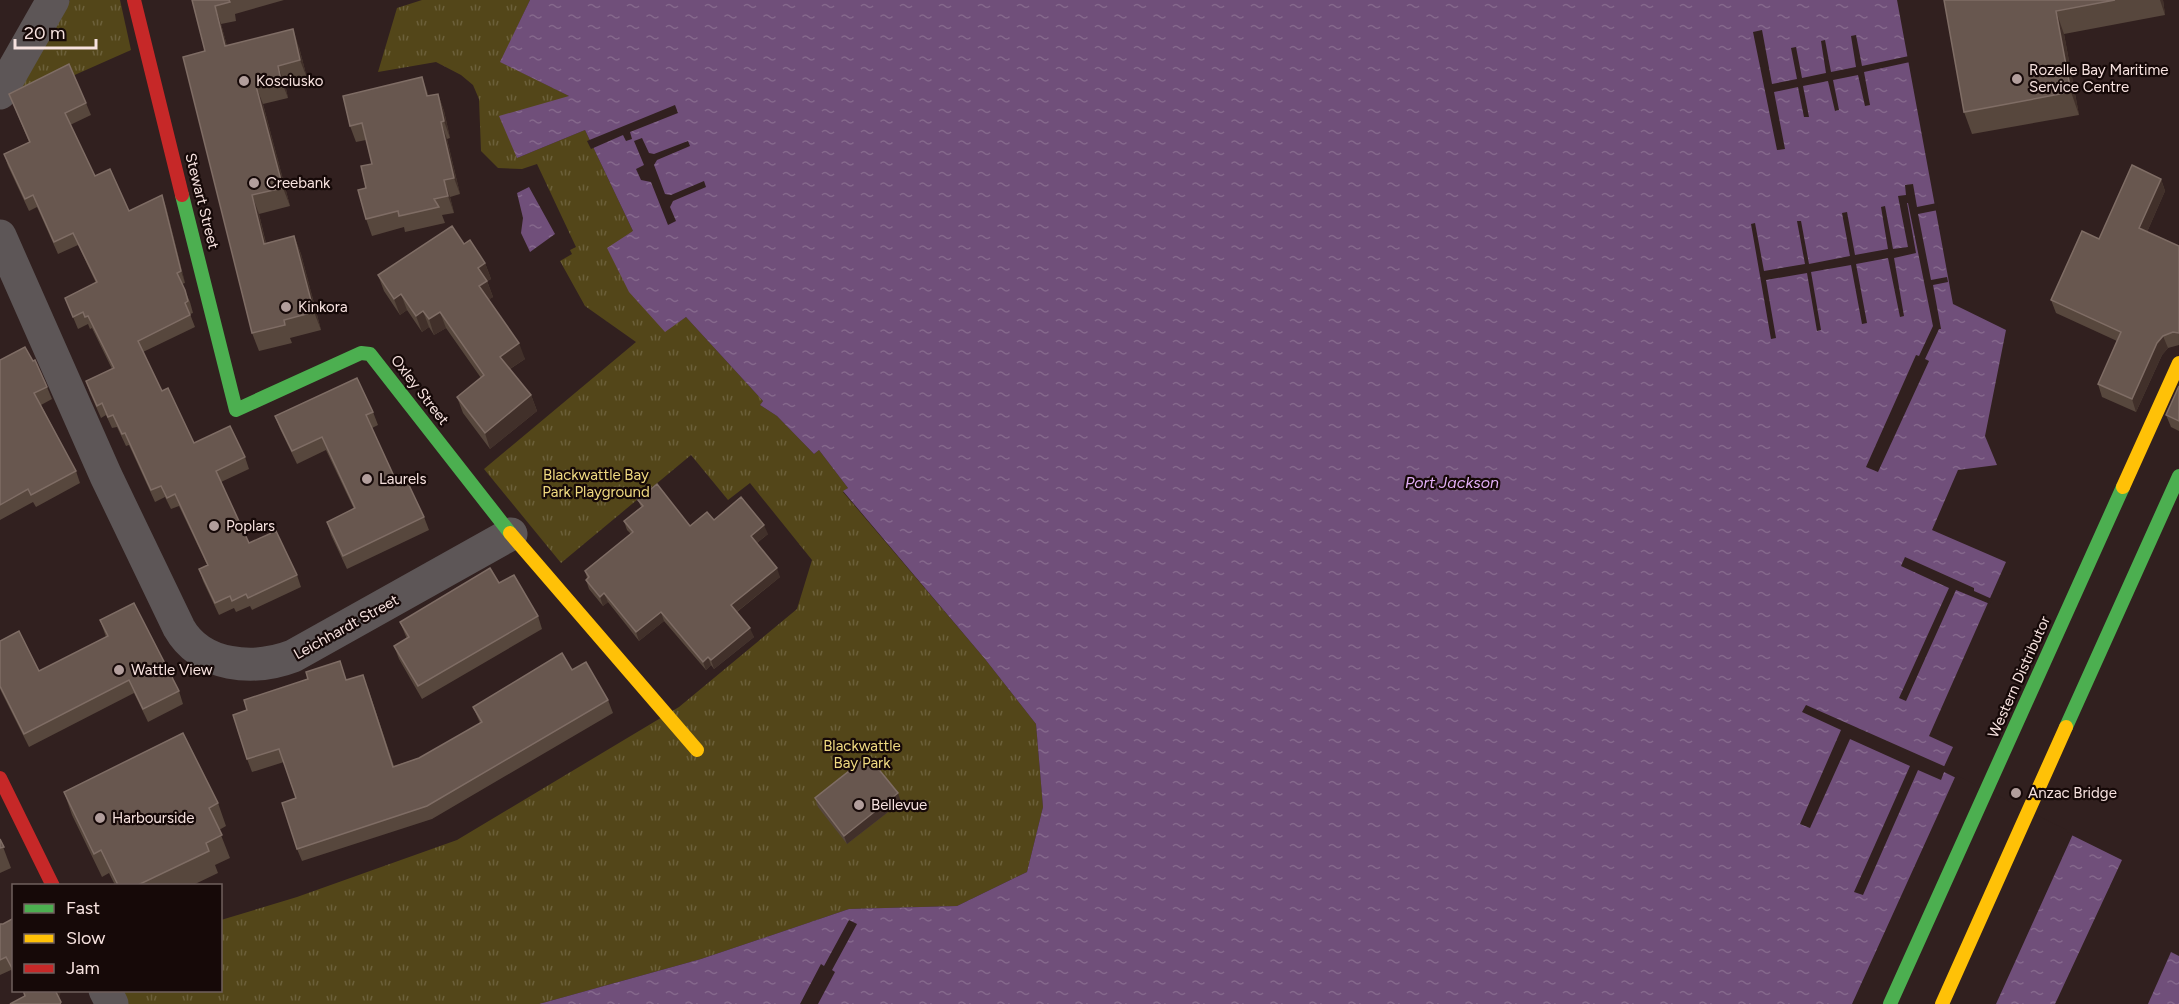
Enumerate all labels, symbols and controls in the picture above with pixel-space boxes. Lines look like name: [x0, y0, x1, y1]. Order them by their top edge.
scale bar: [15, 12, 96, 50]
text: 20 m: [24, 22, 65, 44]
place label: Rozelle Bay Maritime Service Centre: [2029, 61, 2168, 96]
place label: Kosciusko: [256, 72, 324, 90]
marker: Rozelle Bay Maritime Service Centre: [2010, 72, 2024, 86]
marker: Kosciusko: [237, 74, 251, 88]
street label: Stewart Street: [181, 151, 223, 251]
place label: Creebank: [266, 174, 331, 192]
marker: Creebank: [247, 176, 261, 190]
place label: Kinkora: [298, 298, 348, 316]
marker: Kinkora: [279, 300, 293, 314]
street label: Oxley Street: [387, 351, 453, 429]
park label: Blackwattle Bay Park Playground: [542, 466, 650, 501]
place label: Laurels: [379, 470, 426, 488]
marker: Laurels: [360, 472, 374, 486]
water label: Port Jackson: [1405, 473, 1499, 492]
place label: Poplars: [226, 517, 275, 535]
marker: Poplars: [207, 519, 221, 533]
street label: Leichhardt Street: [290, 591, 402, 663]
street label: Western Distributor: [1984, 613, 2054, 741]
place label: Wattle View: [131, 661, 213, 679]
marker: Wattle View: [112, 663, 126, 677]
park label: Blackwattle Bay Park: [823, 737, 901, 772]
place label: Anzac Bridge: [2028, 784, 2117, 802]
marker: Anzac Bridge: [2009, 786, 2023, 800]
place label: Bellevue: [871, 796, 927, 814]
marker: Bellevue: [852, 798, 866, 812]
place label: Harbourside: [112, 809, 194, 827]
marker: Harbourside: [93, 811, 107, 825]
legend: [12, 884, 222, 992]
text: Fast: [66, 897, 100, 919]
text: Slow: [66, 927, 105, 949]
text: Jam: [66, 957, 100, 979]

